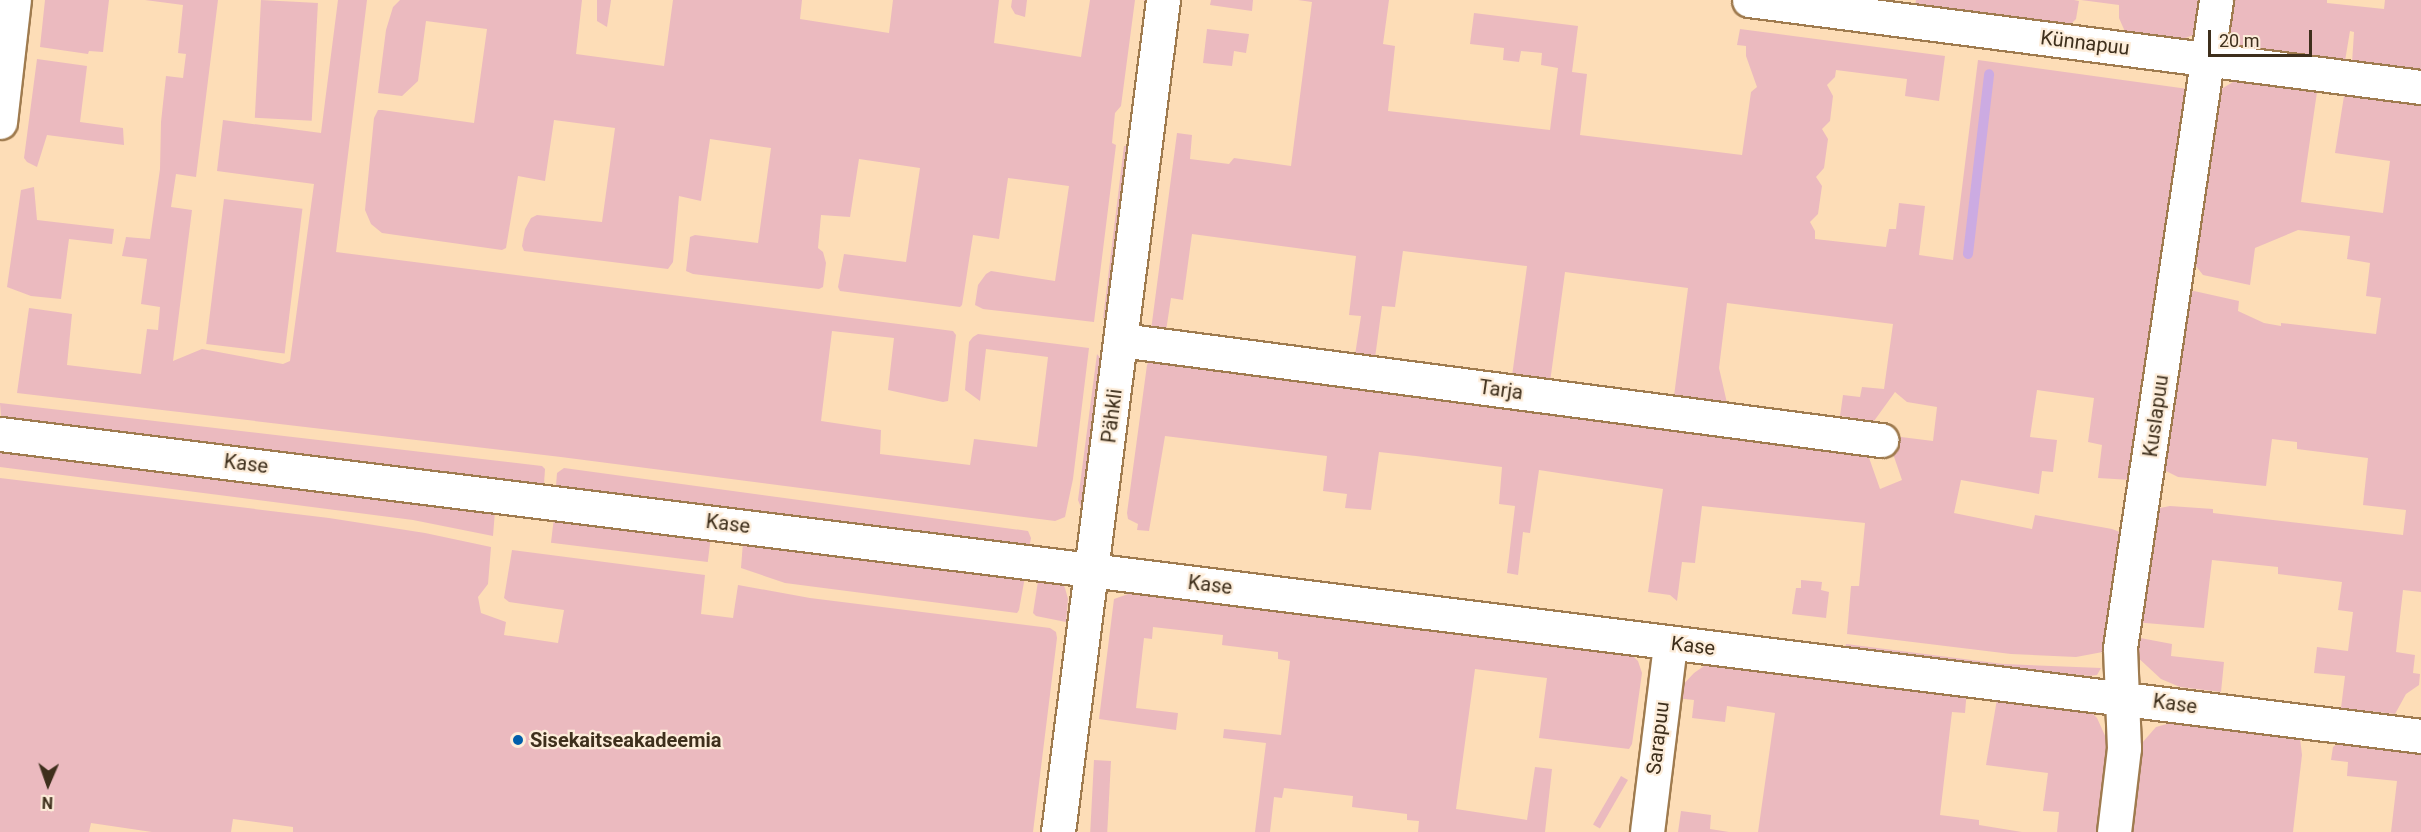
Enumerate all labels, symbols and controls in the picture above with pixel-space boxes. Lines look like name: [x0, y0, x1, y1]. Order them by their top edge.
scale bar: [2211, 18, 2314, 56]
street label: Künnapuu: [2039, 26, 2131, 60]
text: 20 m: [2219, 30, 2259, 51]
street label: Kuslapuu: [2138, 373, 2174, 459]
street label: Tarja: [1477, 375, 1525, 405]
street label: Pähkli: [1097, 388, 1127, 444]
street label: Kase: [223, 449, 269, 479]
street label: Kase: [705, 509, 751, 539]
street label: Kase: [1187, 570, 1233, 600]
street label: Kase: [1670, 631, 1716, 661]
street label: Kase: [2151, 689, 2199, 719]
street label: Sarapuu: [1642, 700, 1674, 776]
place label: Sisekaitseakadeemia: [530, 728, 721, 752]
marker: Sisekaitseakadeemia: [511, 733, 525, 747]
north arrow: [18, 754, 78, 814]
text: N: [41, 793, 53, 812]

